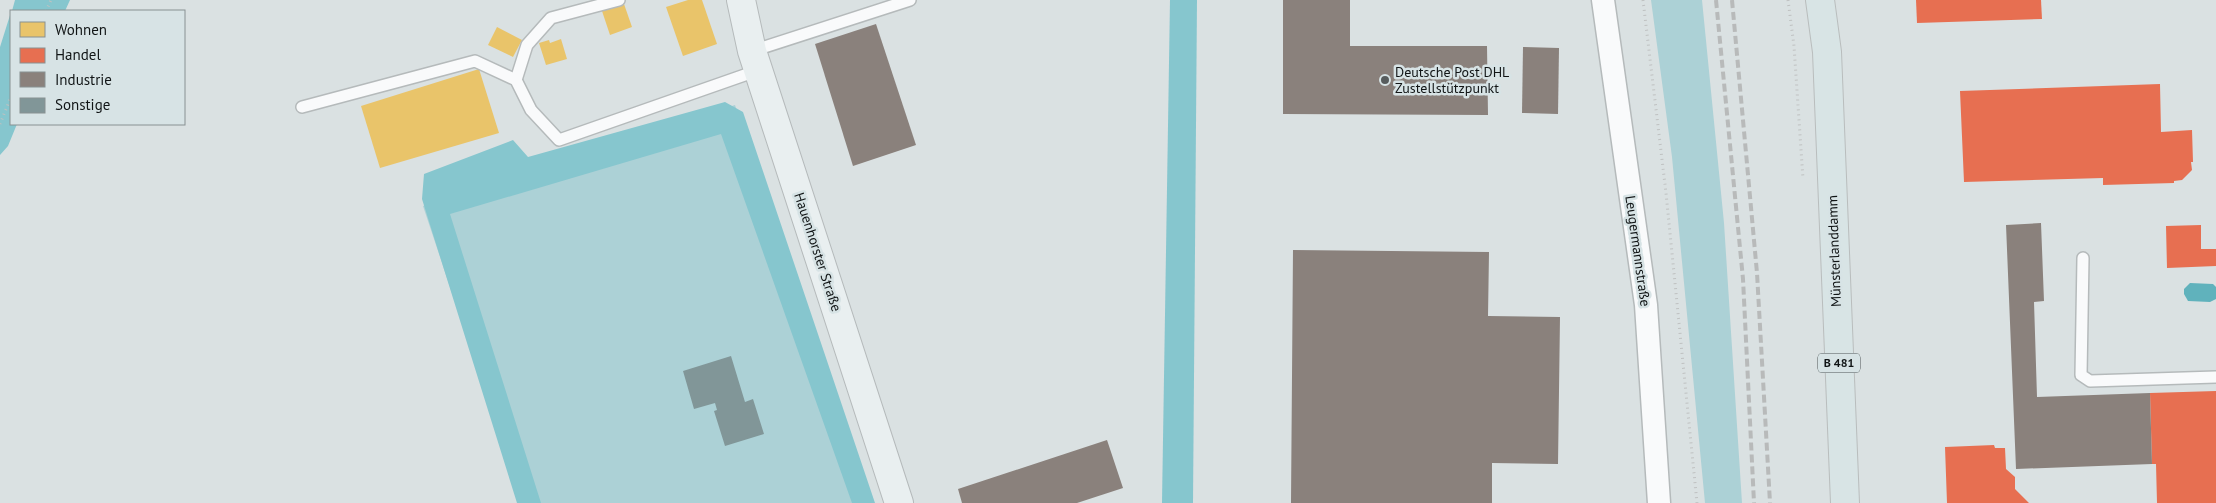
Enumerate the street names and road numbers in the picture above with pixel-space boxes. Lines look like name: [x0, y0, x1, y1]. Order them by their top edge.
street label: Hauenhorster Straße: [790, 190, 846, 314]
street label: Leugermannstraße: [1621, 194, 1655, 308]
street label: Münsterlanddamm: [1823, 195, 1845, 307]
road number: B 481: [1818, 353, 1860, 372]

